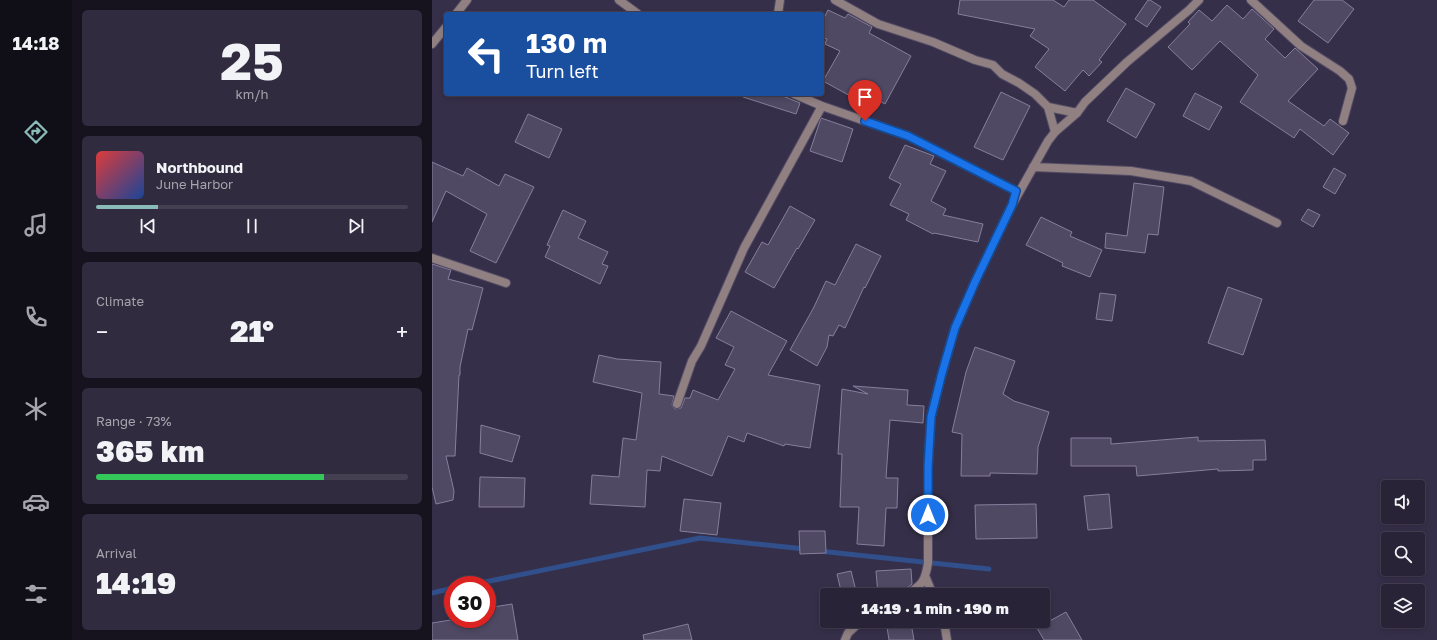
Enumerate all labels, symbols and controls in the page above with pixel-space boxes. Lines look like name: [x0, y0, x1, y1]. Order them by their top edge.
text: 130 m: [526, 26, 607, 59]
icon: left: [460, 28, 512, 80]
text: 25: [220, 29, 284, 91]
text: 14:18: [12, 32, 60, 54]
text: Turn left: [526, 60, 599, 82]
pin: [848, 80, 882, 121]
text: km/h: [235, 86, 269, 102]
icon: arrive: [854, 86, 876, 108]
icon: directions: [22, 118, 50, 146]
text: Northbound: [156, 158, 243, 176]
text: June Harbor: [156, 176, 233, 192]
icon: music: [22, 211, 50, 239]
icon: previous: [137, 215, 159, 237]
icon: pause: [241, 215, 263, 237]
icon: next: [345, 215, 367, 237]
text: Climate: [96, 293, 144, 309]
icon: phone: [22, 303, 50, 331]
text: 21°: [230, 313, 274, 349]
text: −: [96, 318, 108, 345]
text: +: [396, 318, 408, 345]
icon: climate: [22, 395, 50, 423]
text: Range · 73%: [96, 413, 171, 429]
text: 365 km: [96, 433, 204, 469]
map controls: [1381, 480, 1425, 628]
button: sound: [1381, 480, 1425, 524]
icon: car: [22, 488, 50, 516]
position arrow: [907, 494, 949, 536]
button: search: [1381, 532, 1425, 576]
text: Arrival: [96, 545, 137, 561]
text: 14:19: [96, 565, 176, 601]
speed limit sign: 30: [444, 576, 496, 628]
icon: filters: [22, 580, 50, 608]
button: layers: [1381, 584, 1425, 628]
text: 14:19 · 1 min · 190 m: [861, 599, 1009, 617]

